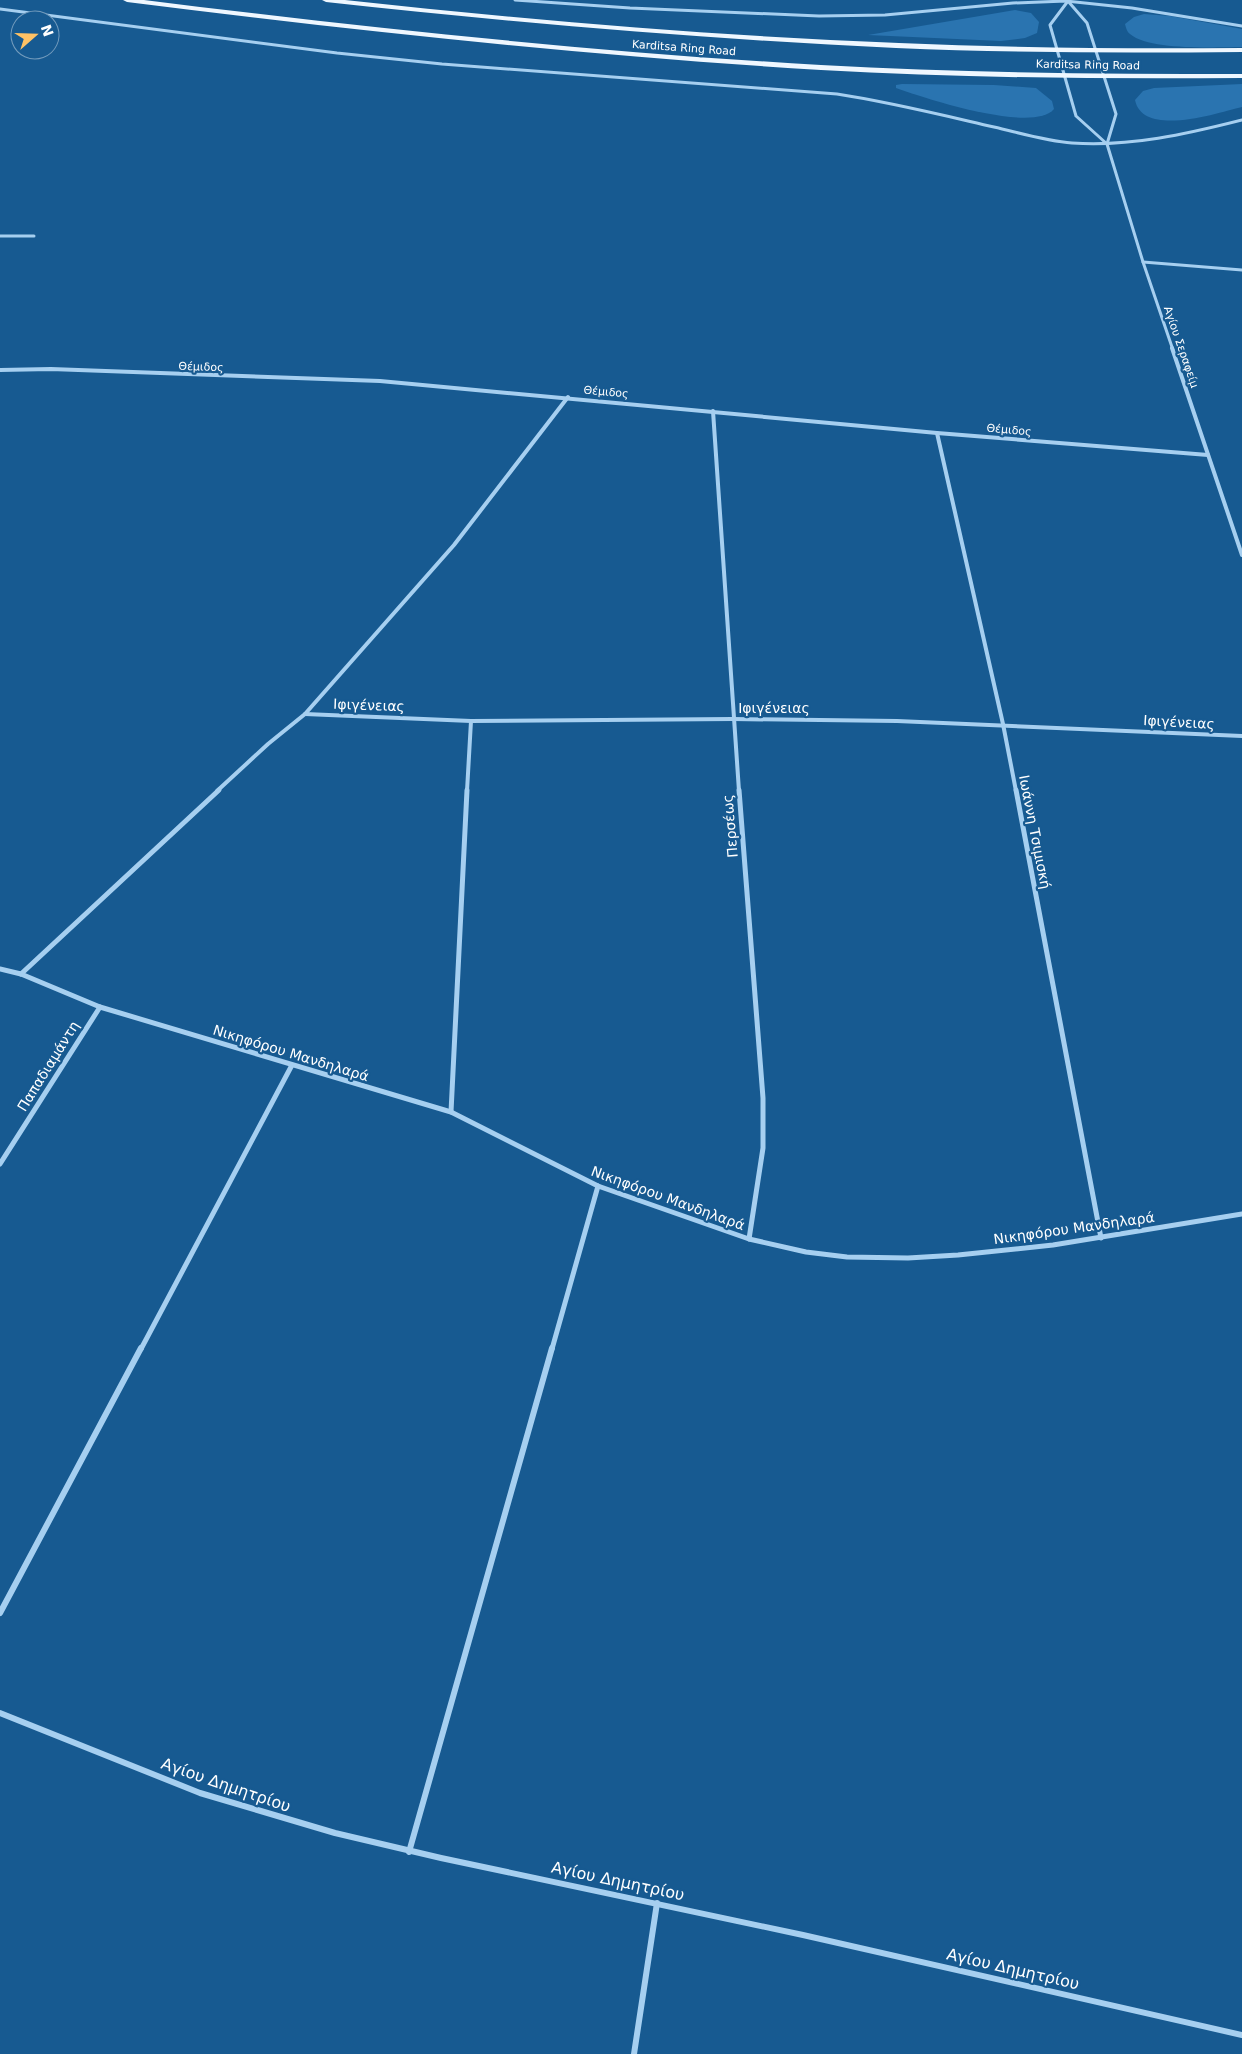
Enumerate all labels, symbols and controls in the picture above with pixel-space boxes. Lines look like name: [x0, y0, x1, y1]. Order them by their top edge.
north arrow: [10, 10, 60, 60]
text: N: [38, 22, 57, 39]
street label: Karditsa Ring Road: [632, 38, 736, 58]
street label: Karditsa Ring Road: [1036, 58, 1140, 72]
street label: Αγίου Σεραφείμ: [1161, 305, 1201, 389]
street label: Θέμιδος: [178, 360, 224, 374]
street label: Θέμιδος: [583, 384, 629, 400]
street label: Θέμιδος: [986, 422, 1032, 438]
street label: Ιφιγένειας: [333, 696, 405, 714]
street label: Ιφιγένειας: [738, 700, 810, 716]
street label: Ιφιγένειας: [1143, 712, 1215, 732]
street label: Ιωάννη Τσιμισκή: [1016, 774, 1054, 890]
street label: Περσέως: [719, 794, 741, 858]
street label: Παπαδιαμάντη: [14, 1018, 82, 1114]
street label: Νικηφόρου Μανδηλαρά: [211, 1022, 371, 1084]
street label: Νικηφόρου Μανδηλαρά: [589, 1163, 747, 1233]
street label: Νικηφόρου Μανδηλαρά: [993, 1209, 1155, 1247]
street label: Αγίου Δημητρίου: [159, 1754, 293, 1816]
street label: Αγίου Δημητρίου: [550, 1858, 686, 1904]
street label: Αγίου Δημητρίου: [945, 1944, 1081, 1994]

